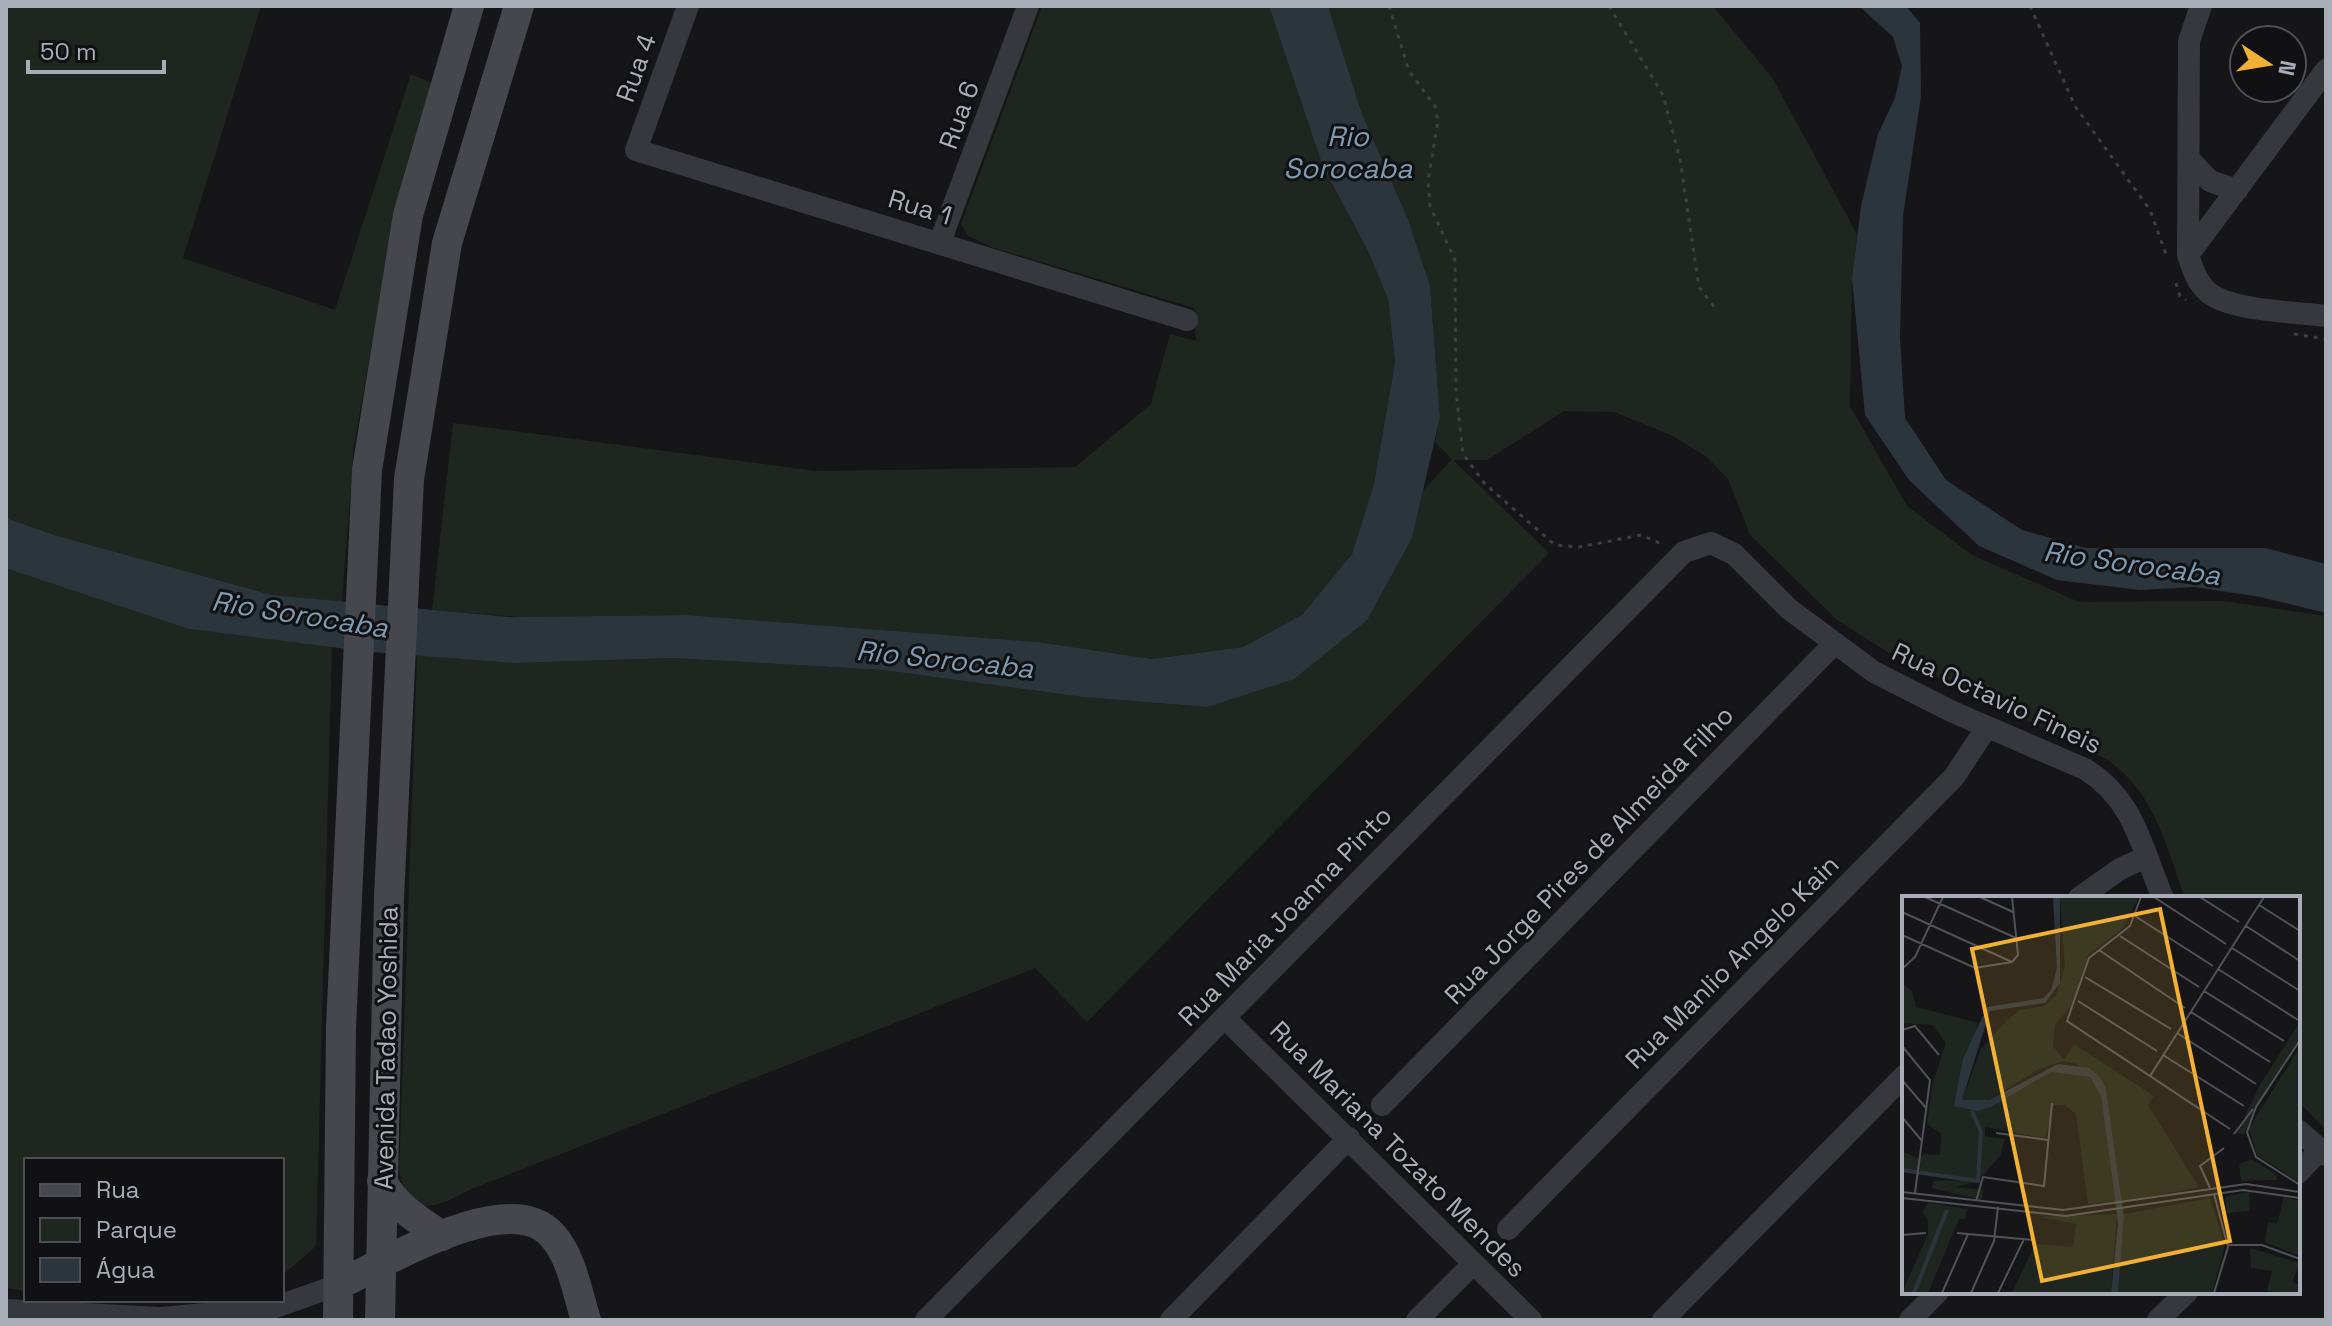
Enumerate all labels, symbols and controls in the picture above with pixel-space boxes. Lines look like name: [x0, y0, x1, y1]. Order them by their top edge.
scale bar: [28, 24, 164, 74]
north arrow: [2228, 24, 2308, 104]
street label: Rua 4: [608, 29, 664, 107]
text: 50 m: [40, 36, 97, 67]
text: N: [2272, 58, 2303, 78]
street label: Rua 6: [931, 76, 987, 154]
water label: Rio Sorocaba: [1284, 118, 1413, 186]
street label: Rua 1: [884, 181, 956, 233]
water label: Rio Sorocaba: [2041, 533, 2223, 593]
water label: Rio Sorocaba: [209, 582, 392, 646]
water label: Rio Sorocaba: [855, 632, 1036, 686]
street label: Rua Octavio Fineis: [1887, 635, 2107, 761]
street label: Rua Jorge Pires de Almeida Filho: [1437, 698, 1741, 1012]
street label: Rua Maria Joanna Pinto: [1171, 799, 1399, 1033]
street label: Rua Manlio Angelo Kain: [1618, 848, 1846, 1076]
inset map: [1902, 896, 2300, 1294]
street label: Avenida Tadao Yoshida: [367, 906, 405, 1190]
street label: Rua Mariana Tozato Mendes: [1263, 1014, 1533, 1284]
legend: [24, 1158, 284, 1302]
text: Rua: [96, 1174, 140, 1205]
text: Parque: [96, 1214, 177, 1245]
text: Água: [96, 1254, 155, 1285]

